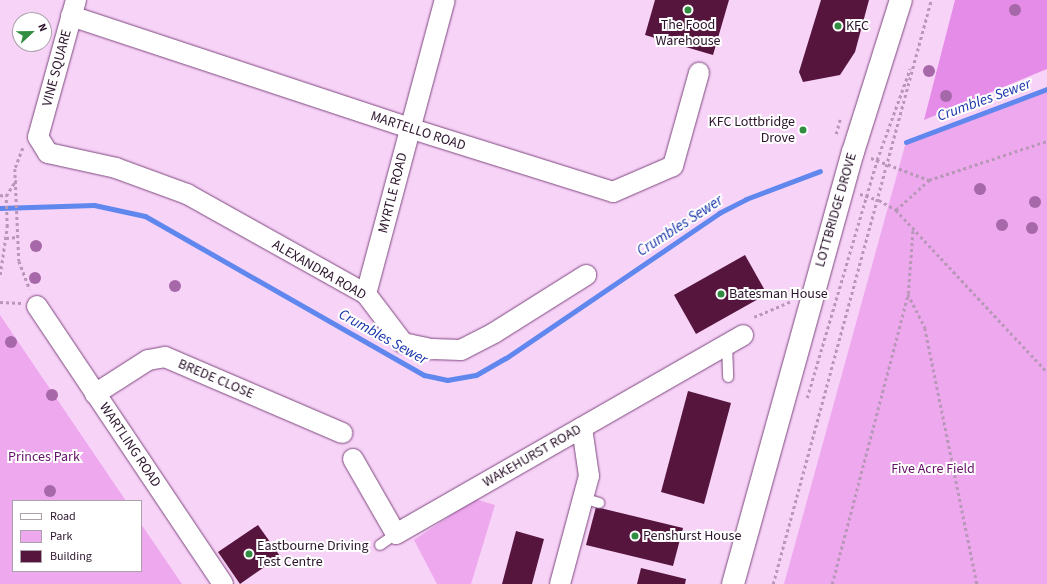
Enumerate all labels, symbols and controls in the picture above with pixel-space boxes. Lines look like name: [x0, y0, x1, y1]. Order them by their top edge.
marker: The Food Warehouse: [683, 5, 693, 15]
north arrow: [12, 12, 52, 52]
place label: The Food Warehouse: [655, 17, 721, 50]
place label: KFC: [846, 18, 869, 34]
marker: KFC: [833, 21, 843, 31]
street label: VINE SQUARE: [39, 28, 75, 108]
water label: Crumbles Sewer: [935, 75, 1033, 125]
street label: MARTELLO ROAD: [368, 108, 468, 154]
place label: KFC Lottbridge Drove: [709, 114, 795, 146]
marker: KFC Lottbridge Drove: [798, 125, 808, 135]
street label: MYRTLE ROAD: [375, 151, 411, 235]
street label: LOTTBRIDGE DROVE: [812, 151, 860, 269]
water label: Crumbles Sewer: [634, 192, 726, 260]
street label: ALEXANDRA ROAD: [269, 236, 369, 304]
place label: Batesman House: [729, 286, 828, 302]
marker: Batesman House: [716, 289, 726, 299]
water label: Crumbles Sewer: [335, 305, 431, 369]
street label: BREDE CLOSE: [175, 355, 257, 403]
street label: WARTLING ROAD: [96, 400, 164, 490]
street label: WAKEHURST ROAD: [480, 421, 584, 491]
park label: Princes Park: [8, 449, 80, 465]
park label: Five Acre Field: [891, 461, 975, 477]
legend: [12, 500, 142, 572]
text: Road: [50, 508, 76, 525]
text: Park: [50, 528, 72, 545]
place label: Penshurst House: [643, 528, 741, 544]
marker: Penshurst House: [630, 531, 640, 541]
place label: Eastbourne Driving Test Centre: [257, 538, 369, 570]
text: Building: [50, 548, 92, 565]
marker: Eastbourne Driving Test Centre: [244, 549, 254, 559]

